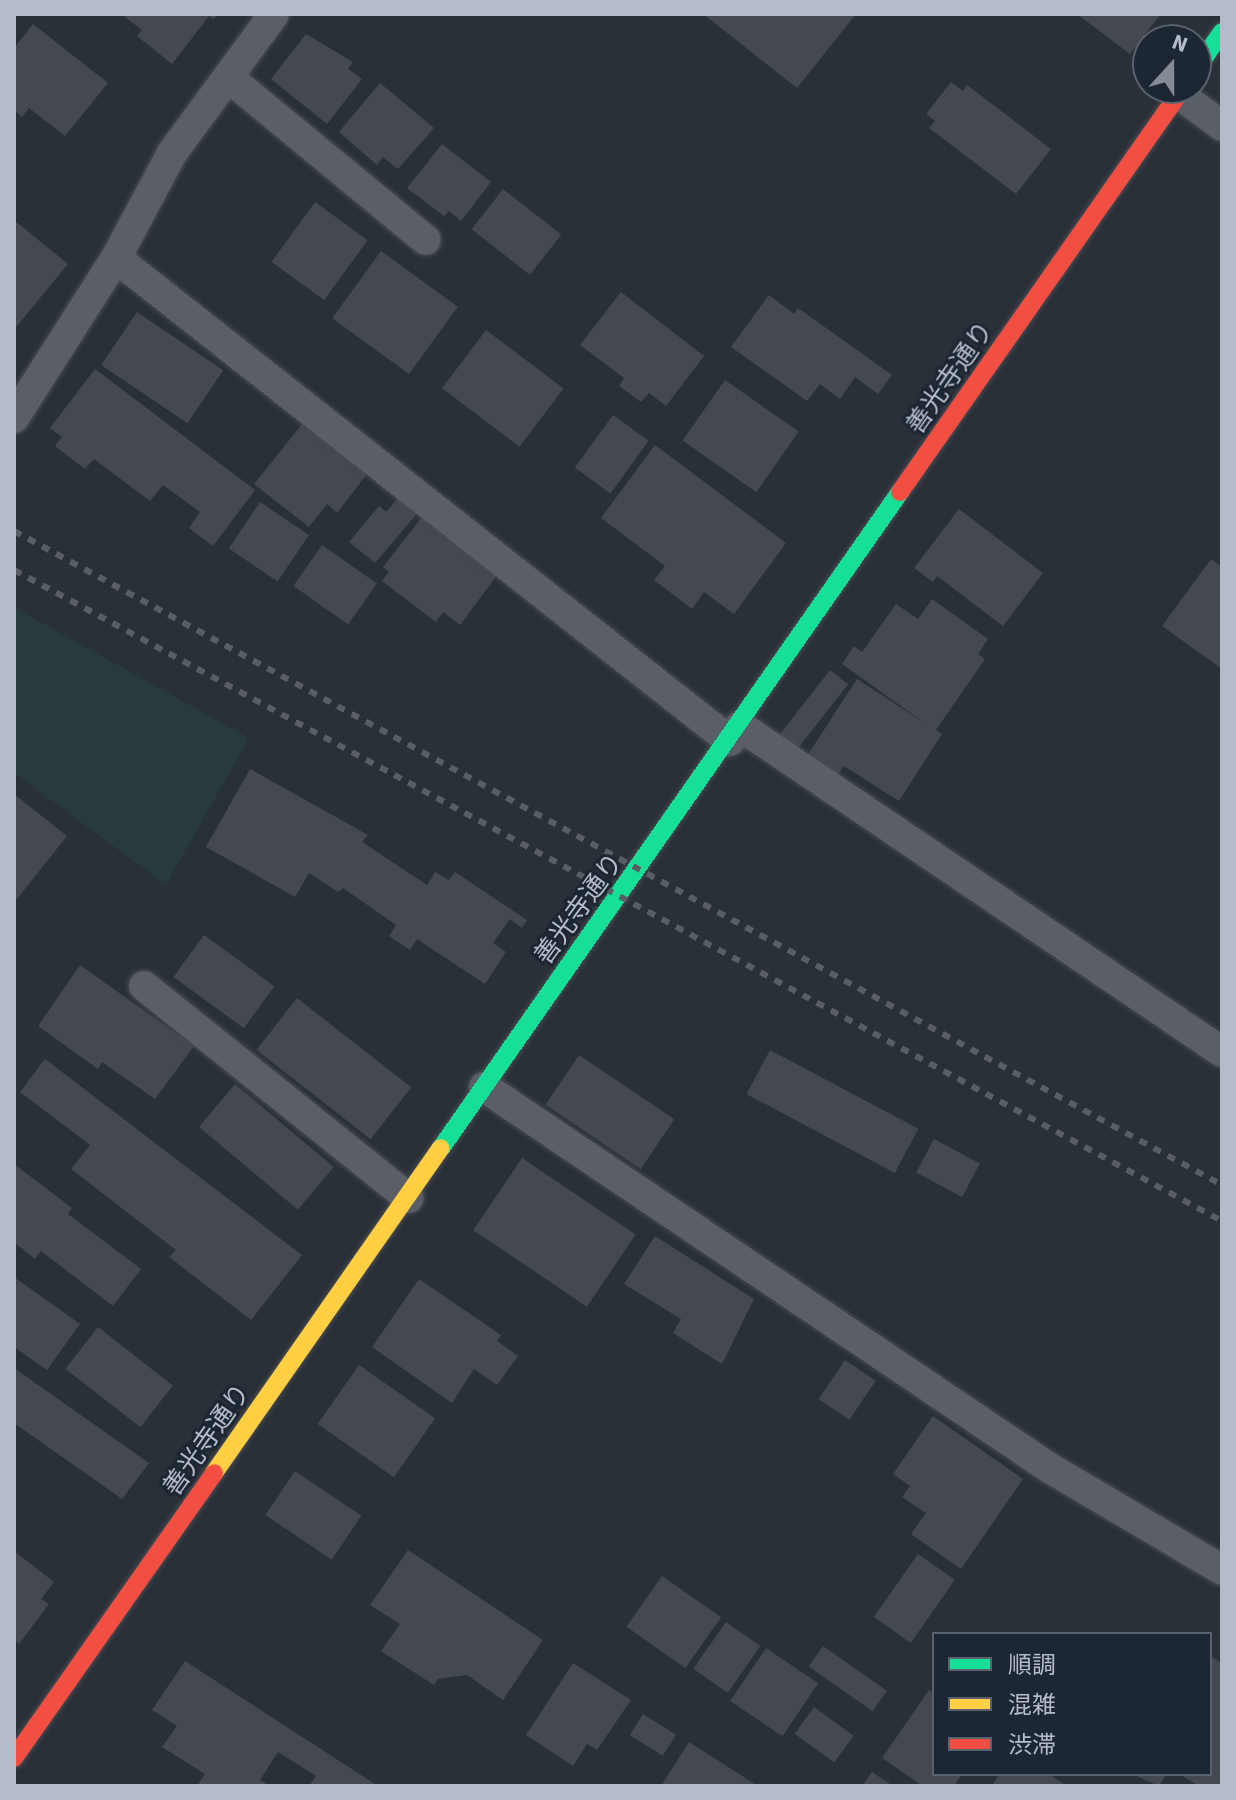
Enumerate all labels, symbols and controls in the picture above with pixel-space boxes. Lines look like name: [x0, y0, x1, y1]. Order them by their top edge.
north arrow: [1132, 24, 1212, 104]
text: N: [1167, 26, 1192, 61]
street label: 善光寺通り: [900, 316, 1000, 440]
street label: 善光寺通り: [528, 847, 630, 971]
street label: 善光寺通り: [157, 1378, 257, 1502]
legend: [932, 1632, 1212, 1776]
text: 順調: [1008, 1648, 1056, 1683]
text: 混雑: [1008, 1688, 1056, 1723]
text: 渋滞: [1008, 1728, 1056, 1763]

